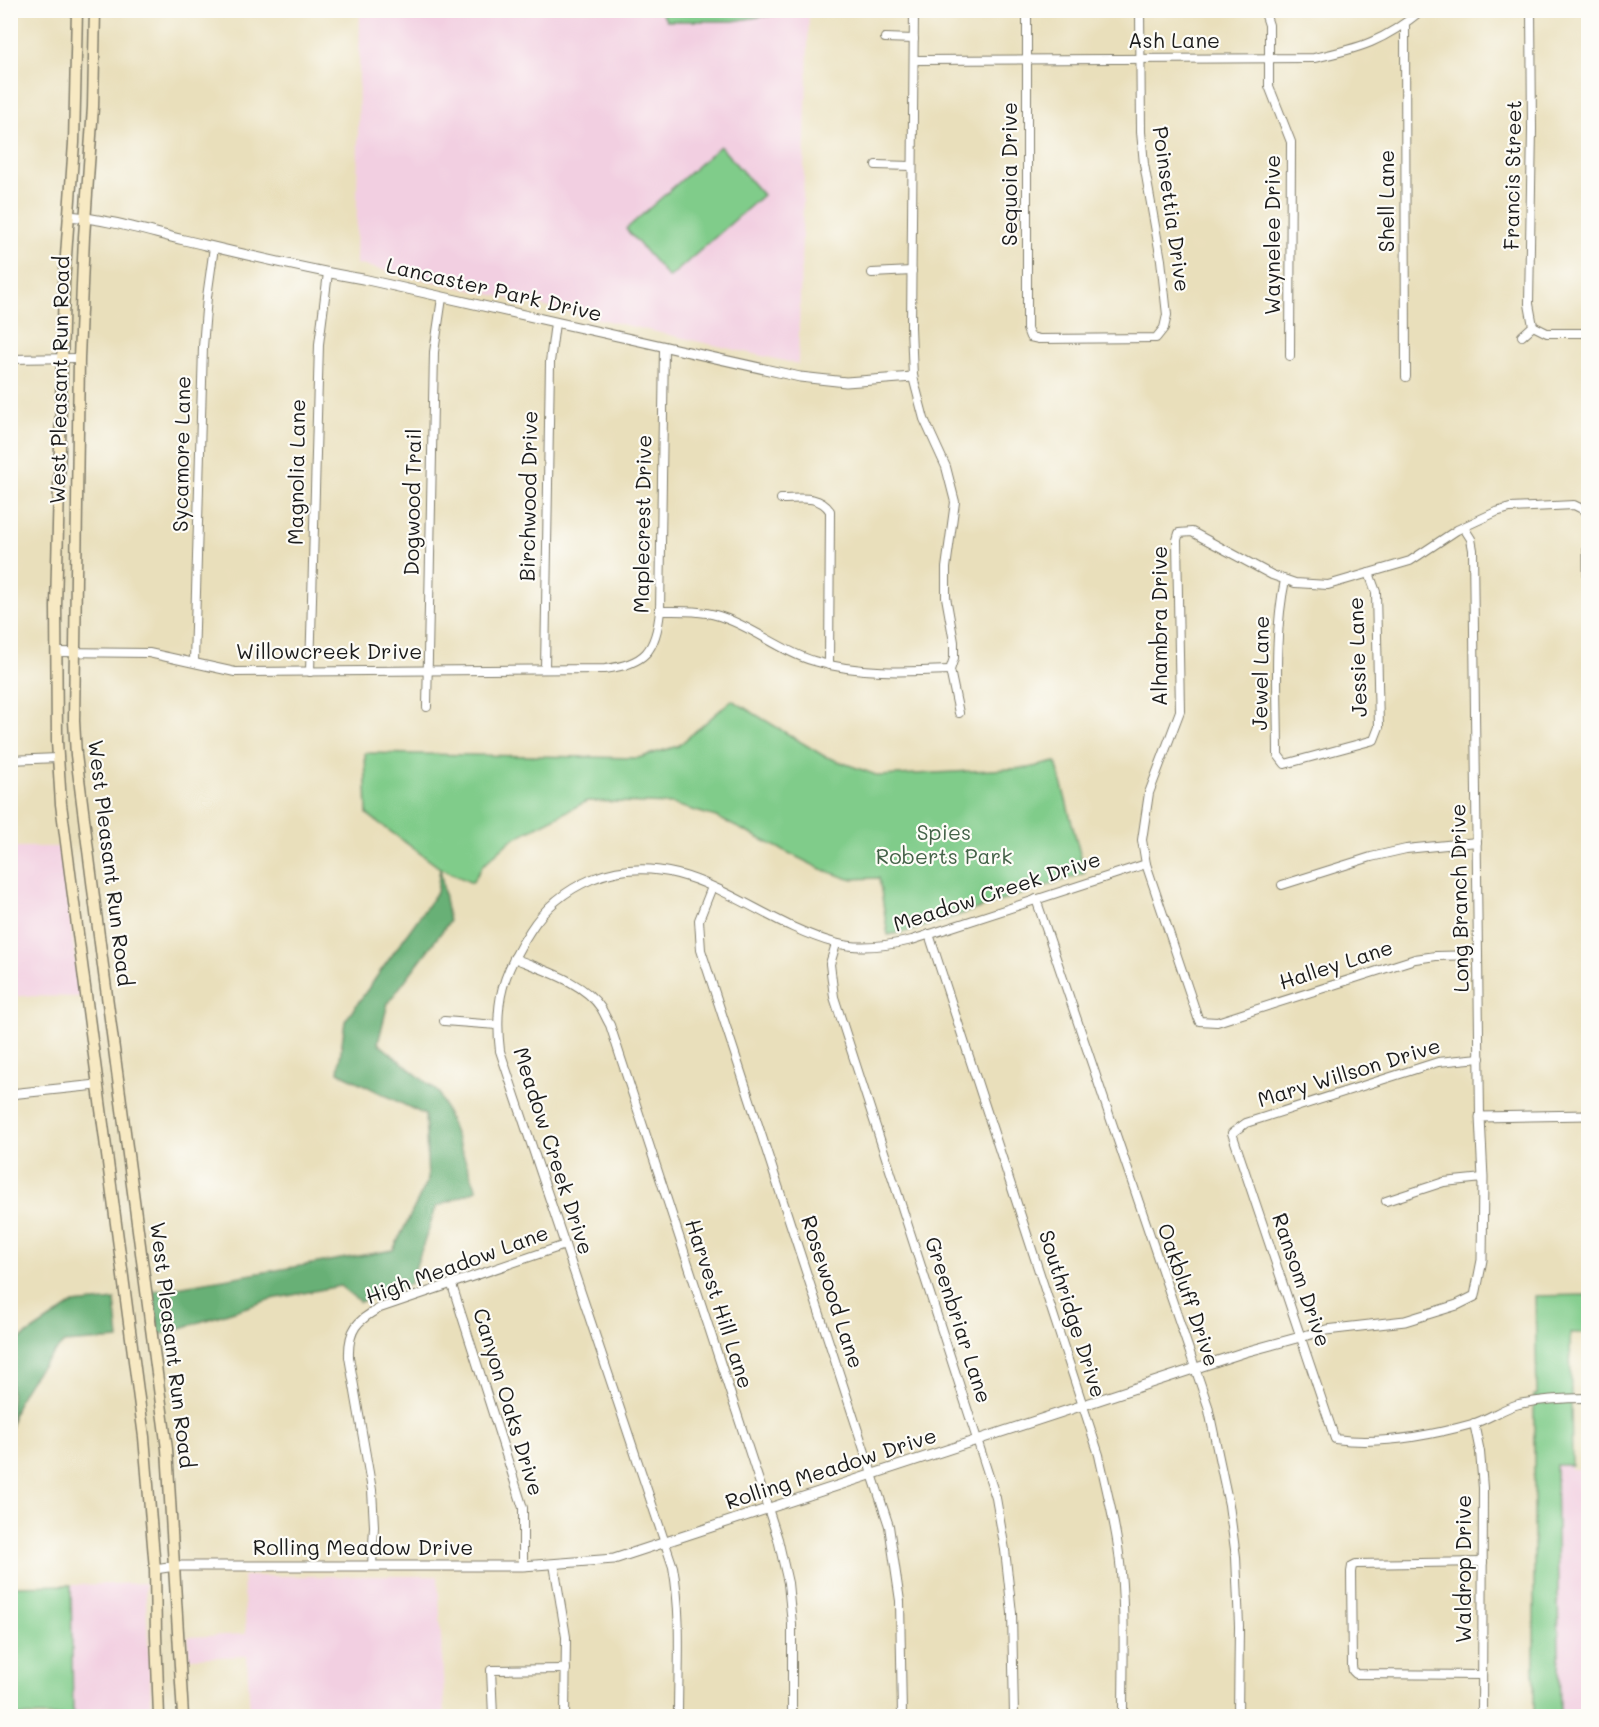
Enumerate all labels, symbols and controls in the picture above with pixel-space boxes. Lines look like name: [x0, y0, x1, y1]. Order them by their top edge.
street label: Ash Lane: [1128, 26, 1220, 53]
street label: Francis Street: [1497, 100, 1526, 250]
street label: Sequoia Drive: [995, 102, 1022, 246]
street label: Poinsettia Drive: [1148, 124, 1197, 293]
street label: Shell Lane: [1372, 150, 1399, 252]
street label: Waynelee Drive: [1258, 155, 1285, 315]
street label: Lancaster Park Drive: [384, 251, 605, 327]
street label: West Pleasant Run Road: [43, 256, 74, 504]
street label: Sycamore Lane: [166, 376, 195, 532]
street label: Magnolia Lane: [281, 399, 310, 545]
street label: Birchwood Drive: [513, 410, 542, 582]
street label: Dogwood Trail: [397, 428, 426, 576]
street label: Maplecrest Drive: [626, 434, 657, 614]
street label: Alhambra Drive: [1145, 546, 1172, 706]
street label: Jessie Lane: [1341, 597, 1372, 717]
street label: Jewel Lane: [1245, 615, 1274, 730]
street label: Willowcreek Drive: [236, 637, 422, 664]
street label: West Pleasant Run Road: [83, 738, 140, 988]
street label: Long Branch Drive: [1443, 803, 1474, 993]
park label: Spies Roberts Park: [876, 818, 1012, 869]
street label: Meadow Creek Drive: [889, 844, 1104, 937]
street label: Halley Lane: [1275, 932, 1396, 995]
street label: Mary Willson Drive: [1254, 1031, 1443, 1112]
street label: Meadow Creek Drive: [508, 1043, 601, 1258]
street label: Ransom Drive: [1267, 1209, 1338, 1350]
street label: Rosewood Lane: [796, 1212, 871, 1371]
street label: Harvest Hill Lane: [680, 1216, 761, 1392]
street label: High Meadow Lane: [361, 1218, 552, 1309]
street label: Oakbluff Drive: [1152, 1219, 1227, 1370]
street label: West Pleasant Run Road: [145, 1220, 202, 1470]
street label: Southridge Drive: [1034, 1226, 1113, 1401]
street label: Greenbriar Lane: [920, 1233, 999, 1406]
street label: Canyon Oaks Drive: [468, 1304, 551, 1499]
street label: Rolling Meadow Drive: [721, 1421, 940, 1514]
street label: Waldrop Drive: [1449, 1495, 1476, 1643]
street label: Rolling Meadow Drive: [253, 1533, 473, 1560]

